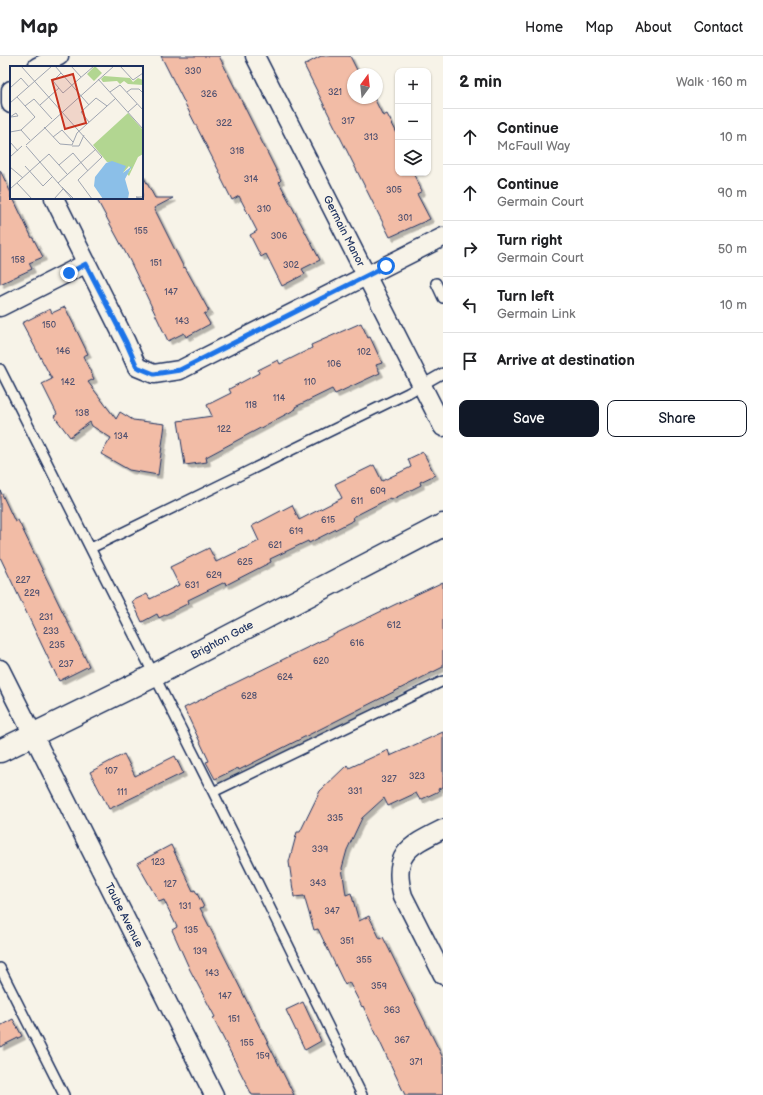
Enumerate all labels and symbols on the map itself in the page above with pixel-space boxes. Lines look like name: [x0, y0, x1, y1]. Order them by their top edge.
inset map: [10, 66, 143, 199]
house number: 330: [185, 66, 201, 77]
north arrow: [347, 68, 383, 104]
house number: 321: [328, 87, 342, 98]
house number: 326: [201, 89, 218, 100]
house number: 317: [341, 116, 355, 127]
house number: 322: [216, 118, 233, 129]
house number: 313: [364, 132, 379, 143]
house number: 318: [230, 146, 244, 157]
house number: 314: [244, 174, 259, 185]
house number: 305: [386, 185, 402, 196]
street label: Germain Manor: [321, 193, 368, 270]
house number: 310: [257, 204, 271, 215]
house number: 301: [398, 213, 412, 224]
house number: 155: [134, 226, 148, 237]
house number: 306: [271, 231, 288, 242]
house number: 158: [11, 255, 25, 266]
route start: [377, 257, 395, 275]
house number: 151: [150, 258, 162, 269]
house number: 302: [283, 260, 300, 271]
route end: [60, 264, 78, 282]
house number: 147: [164, 287, 178, 298]
house number: 143: [175, 316, 190, 327]
house number: 150: [42, 320, 56, 331]
house number: 146: [56, 346, 71, 357]
house number: 102: [357, 347, 372, 358]
house number: 106: [327, 359, 342, 370]
house number: 142: [61, 377, 76, 388]
house number: 110: [304, 377, 316, 388]
house number: 114: [273, 393, 286, 404]
house number: 118: [245, 400, 257, 411]
house number: 138: [75, 408, 89, 419]
house number: 122: [217, 424, 232, 435]
house number: 134: [114, 431, 129, 442]
house number: 609: [370, 486, 386, 497]
house number: 611: [351, 496, 363, 507]
house number: 615: [321, 515, 335, 526]
house number: 619: [289, 526, 303, 537]
house number: 621: [268, 540, 282, 551]
house number: 625: [237, 557, 253, 568]
house number: 629: [206, 570, 222, 581]
house number: 227: [15, 575, 31, 586]
house number: 631: [185, 580, 199, 591]
house number: 229: [24, 588, 40, 599]
house number: 231: [39, 612, 53, 623]
street label: Brighton Gate: [188, 618, 256, 662]
house number: 612: [387, 620, 402, 631]
house number: 233: [43, 626, 60, 637]
house number: 616: [350, 638, 365, 649]
house number: 235: [49, 640, 65, 651]
house number: 620: [313, 656, 329, 667]
house number: 237: [58, 659, 74, 670]
house number: 624: [277, 672, 294, 683]
house number: 628: [241, 691, 257, 702]
house number: 107: [104, 766, 118, 777]
house number: 323: [409, 771, 426, 782]
house number: 327: [381, 774, 397, 785]
house number: 331: [348, 786, 362, 797]
house number: 111: [117, 787, 127, 798]
house number: 335: [327, 813, 343, 824]
house number: 339: [312, 844, 328, 855]
house number: 123: [151, 857, 166, 868]
house number: 343: [310, 878, 327, 889]
house number: 127: [163, 879, 177, 890]
street label: Taube Avenue: [102, 881, 146, 950]
house number: 131: [179, 901, 191, 912]
house number: 347: [324, 906, 340, 917]
house number: 135: [184, 925, 198, 936]
house number: 351: [340, 936, 354, 947]
house number: 139: [193, 946, 207, 957]
house number: 355: [356, 955, 372, 966]
house number: 143: [205, 968, 220, 979]
house number: 359: [371, 981, 387, 992]
house number: 147: [218, 991, 232, 1002]
house number: 363: [384, 1005, 401, 1016]
house number: 151: [228, 1014, 240, 1025]
house number: 367: [394, 1035, 410, 1046]
house number: 155: [240, 1038, 254, 1049]
house number: 159: [256, 1051, 270, 1062]
house number: 371: [409, 1057, 423, 1068]

